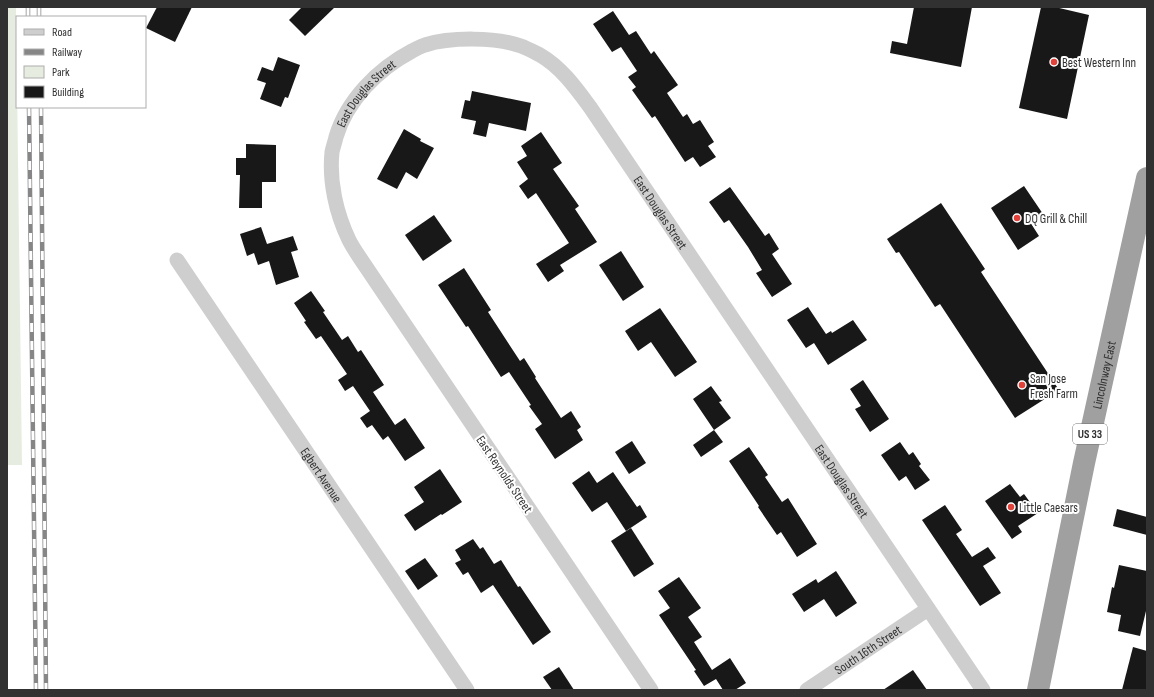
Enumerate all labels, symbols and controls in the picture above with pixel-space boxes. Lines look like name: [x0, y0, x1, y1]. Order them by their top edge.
legend: [16, 16, 146, 108]
text: Road: [52, 25, 72, 40]
text: Railway: [52, 45, 83, 60]
place label: Best Western Inn: [1062, 55, 1136, 71]
street label: East Douglas Street: [333, 56, 399, 130]
marker: Best Western Inn: [1049, 57, 1059, 67]
text: Park: [52, 65, 70, 80]
text: Building: [52, 85, 84, 100]
street label: East Douglas Street: [630, 173, 691, 253]
place label: DQ Grill & Chill: [1025, 211, 1087, 227]
marker: DQ Grill & Chill: [1012, 213, 1022, 223]
street label: Lincolnway East: [1089, 339, 1120, 411]
place label: San Jose Fresh Farm: [1030, 371, 1078, 402]
marker: San Jose Fresh Farm: [1017, 380, 1027, 390]
road number: US 33: [1073, 424, 1107, 444]
street label: East Reynolds Street: [472, 433, 536, 516]
street label: East Douglas Street: [811, 442, 872, 521]
street label: Egbert Avenue: [297, 445, 345, 506]
place label: Little Caesars: [1019, 500, 1078, 516]
marker: Little Caesars: [1006, 502, 1016, 512]
street label: South 16th Street: [832, 622, 905, 678]

